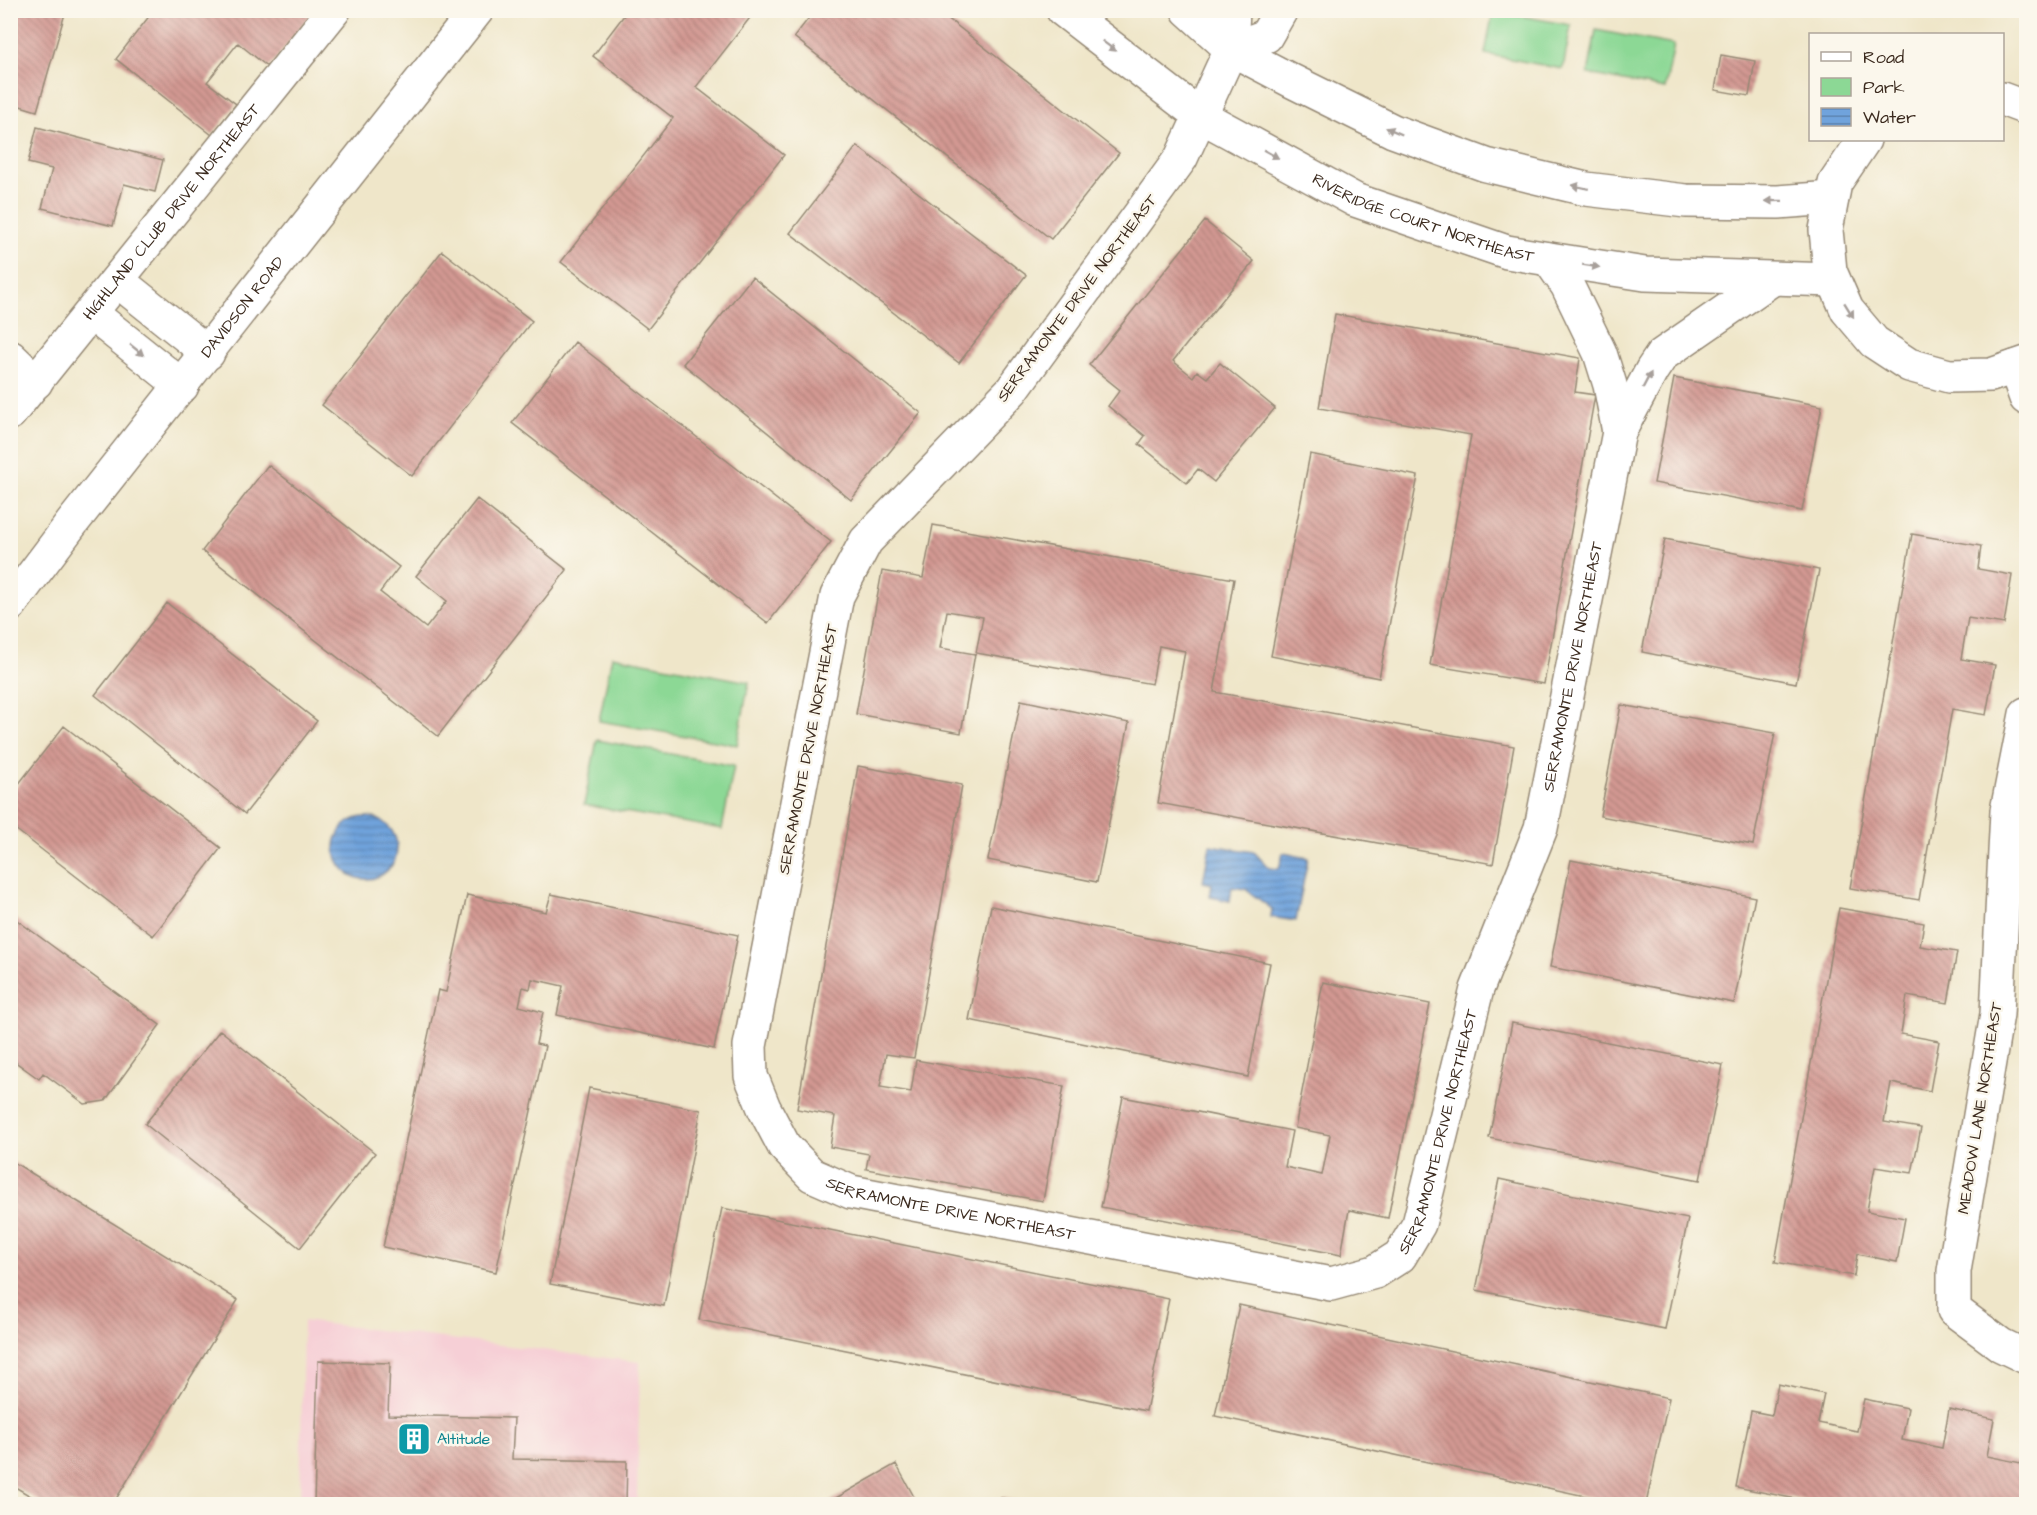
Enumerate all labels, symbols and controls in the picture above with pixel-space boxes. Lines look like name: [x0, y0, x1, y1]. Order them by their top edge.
legend: [1809, 33, 2004, 141]
one-way arrow: [1101, 40, 1117, 52]
text: Road: [1863, 45, 1904, 70]
text: Park: [1863, 75, 1905, 100]
street label: HIGHLAND CLUB DRIVE NORTHEAST: [78, 99, 265, 325]
text: Water: [1863, 105, 1916, 130]
one-way arrow: [1384, 126, 1402, 136]
one-way arrow: [1263, 149, 1280, 159]
street label: RIVERIDGE COURT NORTHEAST: [1308, 168, 1536, 267]
one-way arrow: [1570, 182, 1589, 191]
street label: SERRAMONTE DRIVE NORTHEAST: [992, 190, 1162, 406]
one-way arrow: [1764, 197, 1783, 206]
street label: DAVIDSON ROAD: [196, 252, 289, 362]
one-way arrow: [1582, 261, 1601, 270]
one-way arrow: [1843, 302, 1854, 318]
one-way arrow: [129, 343, 144, 356]
one-way arrow: [1641, 371, 1651, 389]
street label: SERRAMONTE DRIVE NORTHEAST: [1537, 540, 1608, 794]
street label: SERRAMONTE DRIVE NORTHEAST: [773, 622, 843, 876]
street label: MEADOW LANE NORTHEAST: [1952, 1000, 2008, 1216]
street label: SERRAMONTE DRIVE NORTHEAST: [1392, 1007, 1483, 1258]
street label: SERRAMONTE DRIVE NORTHEAST: [823, 1171, 1077, 1246]
building icon: Altitude: [396, 1421, 432, 1457]
place label: Altitude: [437, 1428, 490, 1450]

